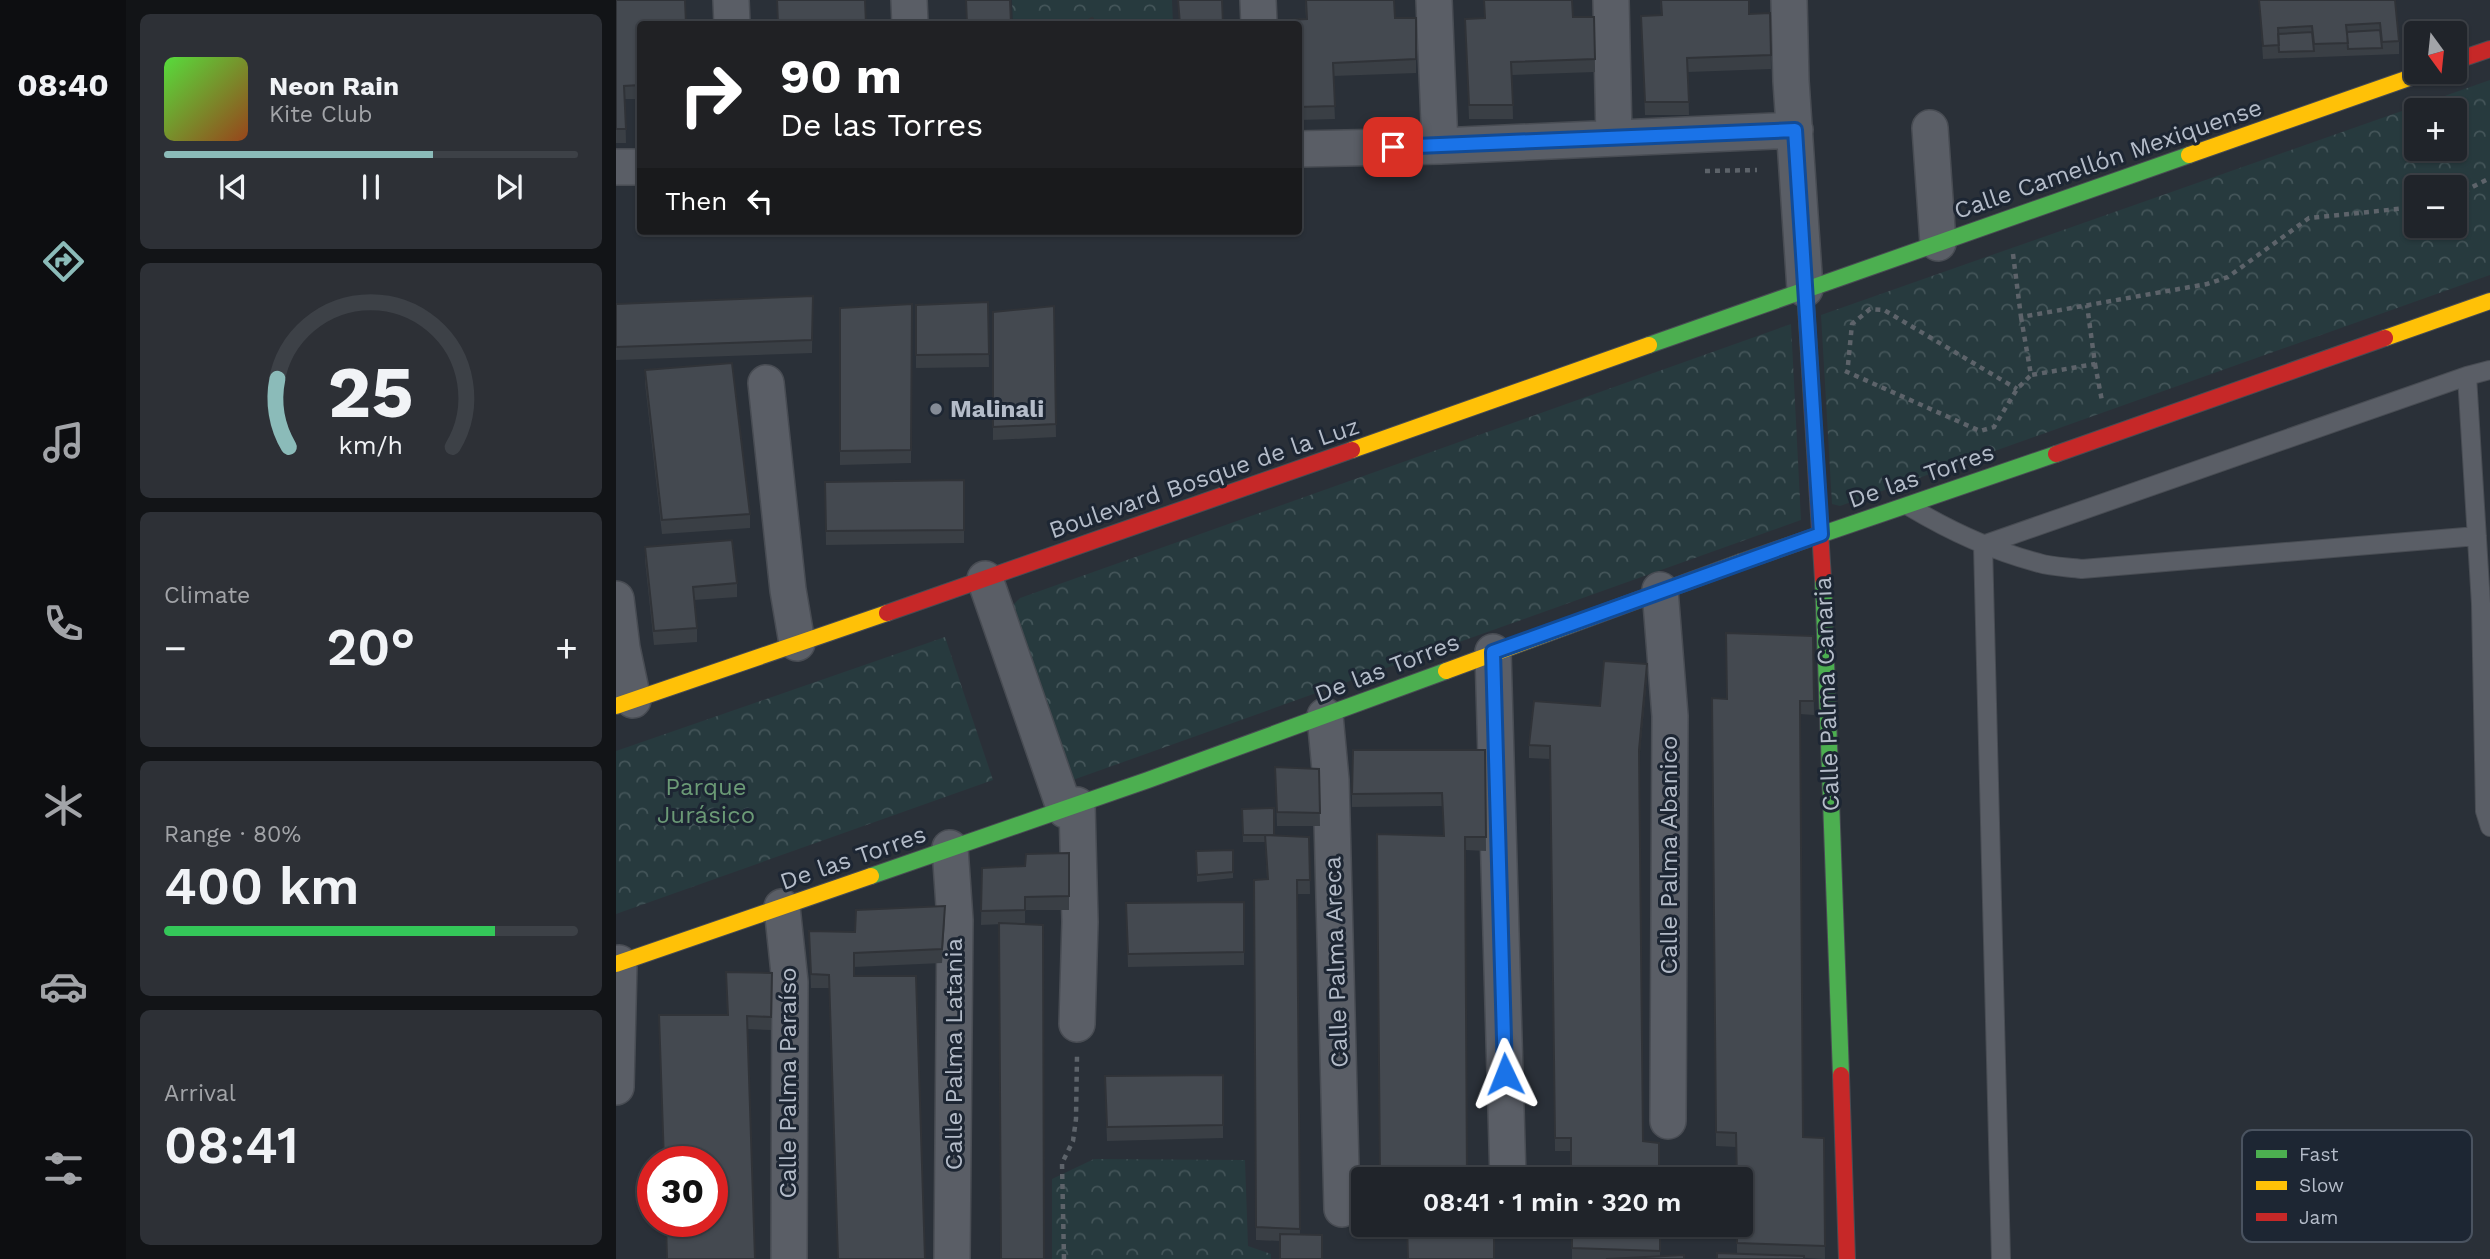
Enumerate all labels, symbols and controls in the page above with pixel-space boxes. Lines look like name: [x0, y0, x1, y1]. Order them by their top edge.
north arrow: [2404, 21, 2468, 84]
map controls: [2404, 21, 2467, 238]
text: 90 m: [780, 47, 902, 105]
icon: right: [665, 49, 756, 140]
text: 08:40: [17, 66, 109, 104]
text: Neon Rain: [269, 71, 399, 101]
street label: Calle Camellón Mexiquense: [1950, 93, 2266, 225]
button: +: [2404, 98, 2467, 161]
text: Kite Club: [269, 101, 372, 128]
text: De las Torres: [780, 106, 983, 144]
pin: [1363, 117, 1423, 177]
icon: arrive: [1374, 128, 1412, 166]
icon: previous: [214, 168, 252, 206]
icon: pause: [352, 168, 390, 206]
icon: next: [490, 168, 528, 206]
button: −: [2404, 175, 2467, 238]
icon: left: [741, 182, 779, 220]
text: Then: [665, 186, 727, 216]
icon: directions: [39, 237, 88, 286]
text: 25: [328, 349, 414, 435]
place label: Malinali: [950, 395, 1044, 423]
marker: Malinali: [928, 401, 944, 417]
street label: Boulevard Bosque de la Luz: [1045, 412, 1363, 544]
icon: music: [39, 418, 88, 467]
text: km/h: [339, 430, 403, 459]
street label: De las Torres: [1844, 438, 1998, 514]
street label: Calle Palma Canaria: [1809, 576, 1845, 812]
text: Climate: [164, 582, 250, 609]
icon: phone: [39, 599, 88, 648]
text: 20°: [327, 617, 415, 678]
text: −: [164, 626, 187, 670]
text: +: [555, 626, 578, 670]
street label: De las Torres: [1311, 628, 1463, 708]
street label: Calle Palma Abanico: [1655, 735, 1683, 975]
park label: Parque Jurásico: [657, 773, 755, 829]
icon: climate: [39, 781, 88, 830]
street label: De las Torres: [776, 820, 930, 896]
text: Range · 80%: [164, 821, 301, 848]
text: 400 km: [164, 856, 359, 917]
street label: Calle Palma Areca: [1318, 856, 1354, 1068]
street label: Calle Palma Latania: [940, 938, 968, 1170]
icon: car: [39, 962, 88, 1011]
street label: Calle Palma Paraíso: [774, 967, 802, 1199]
position arrow: [1468, 1037, 1542, 1111]
text: Arrival: [164, 1080, 236, 1107]
text: 08:41: [164, 1115, 299, 1176]
legend: [2242, 1130, 2472, 1242]
text: Fast: [2299, 1143, 2338, 1166]
icon: filters: [39, 1144, 88, 1193]
speed limit sign: 30: [637, 1146, 728, 1237]
text: Slow: [2299, 1174, 2344, 1197]
text: 08:41 · 1 min · 320 m: [1423, 1187, 1681, 1217]
text: Jam: [2299, 1206, 2338, 1229]

